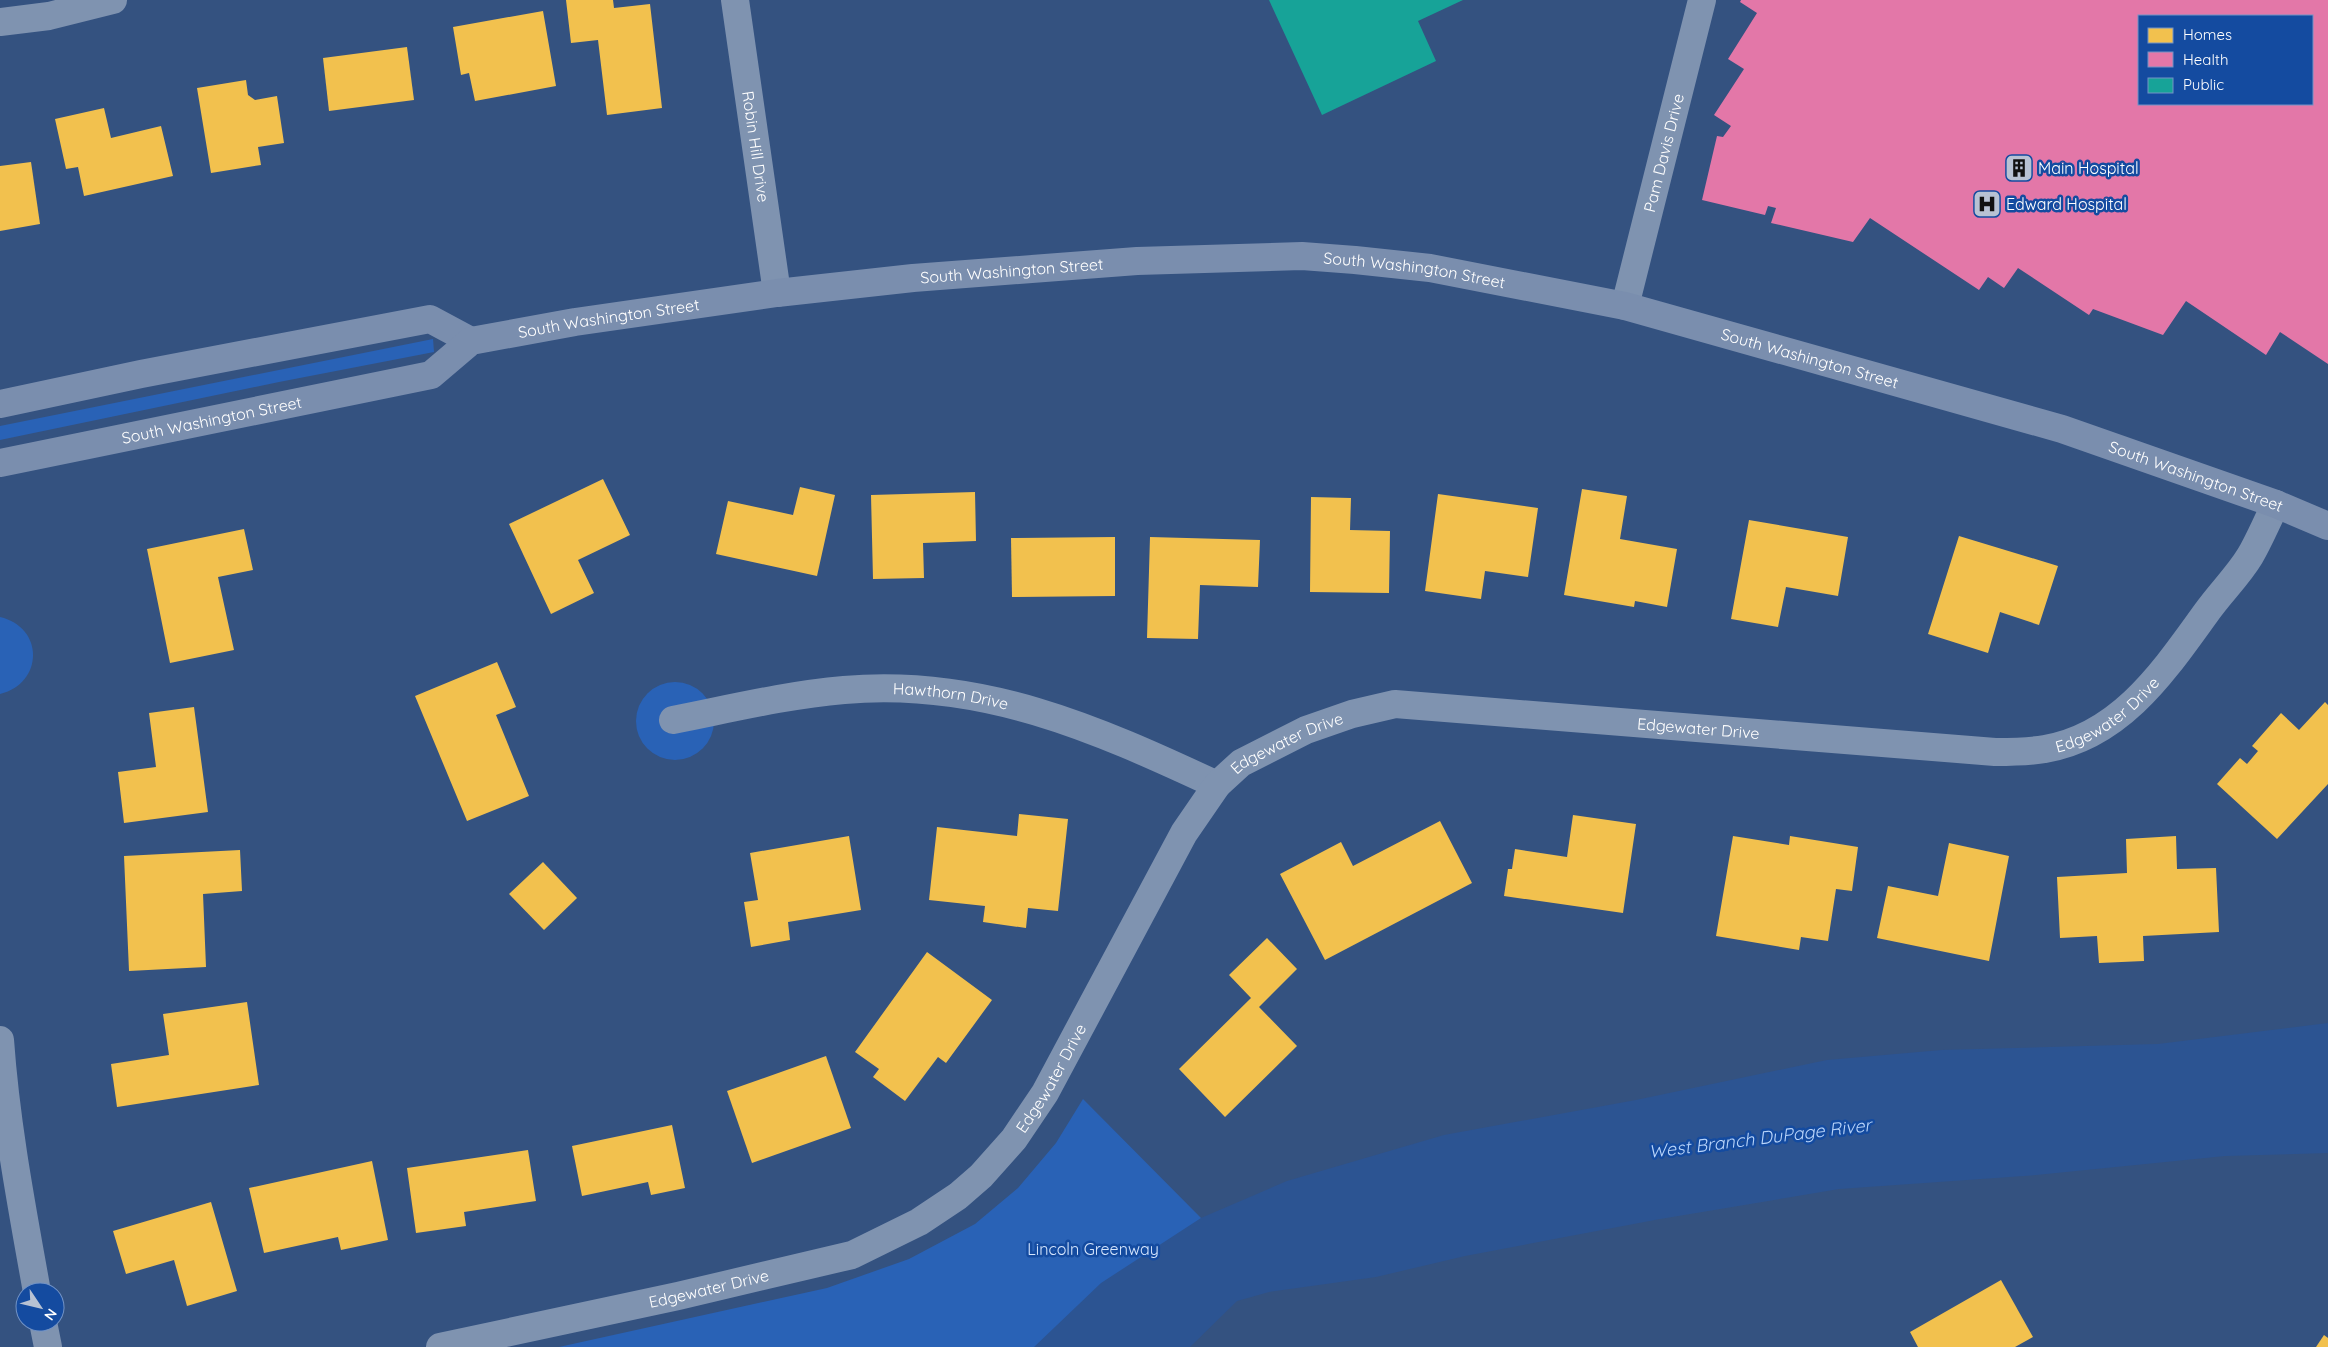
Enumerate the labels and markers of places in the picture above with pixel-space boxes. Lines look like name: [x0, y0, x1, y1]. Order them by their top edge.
building icon: Main Hospital: [2004, 153, 2034, 183]
place label: Main Hospital: [2038, 158, 2139, 178]
hospital icon: Edward Hospital: [1972, 189, 2002, 219]
place label: Edward Hospital: [2006, 194, 2127, 214]

